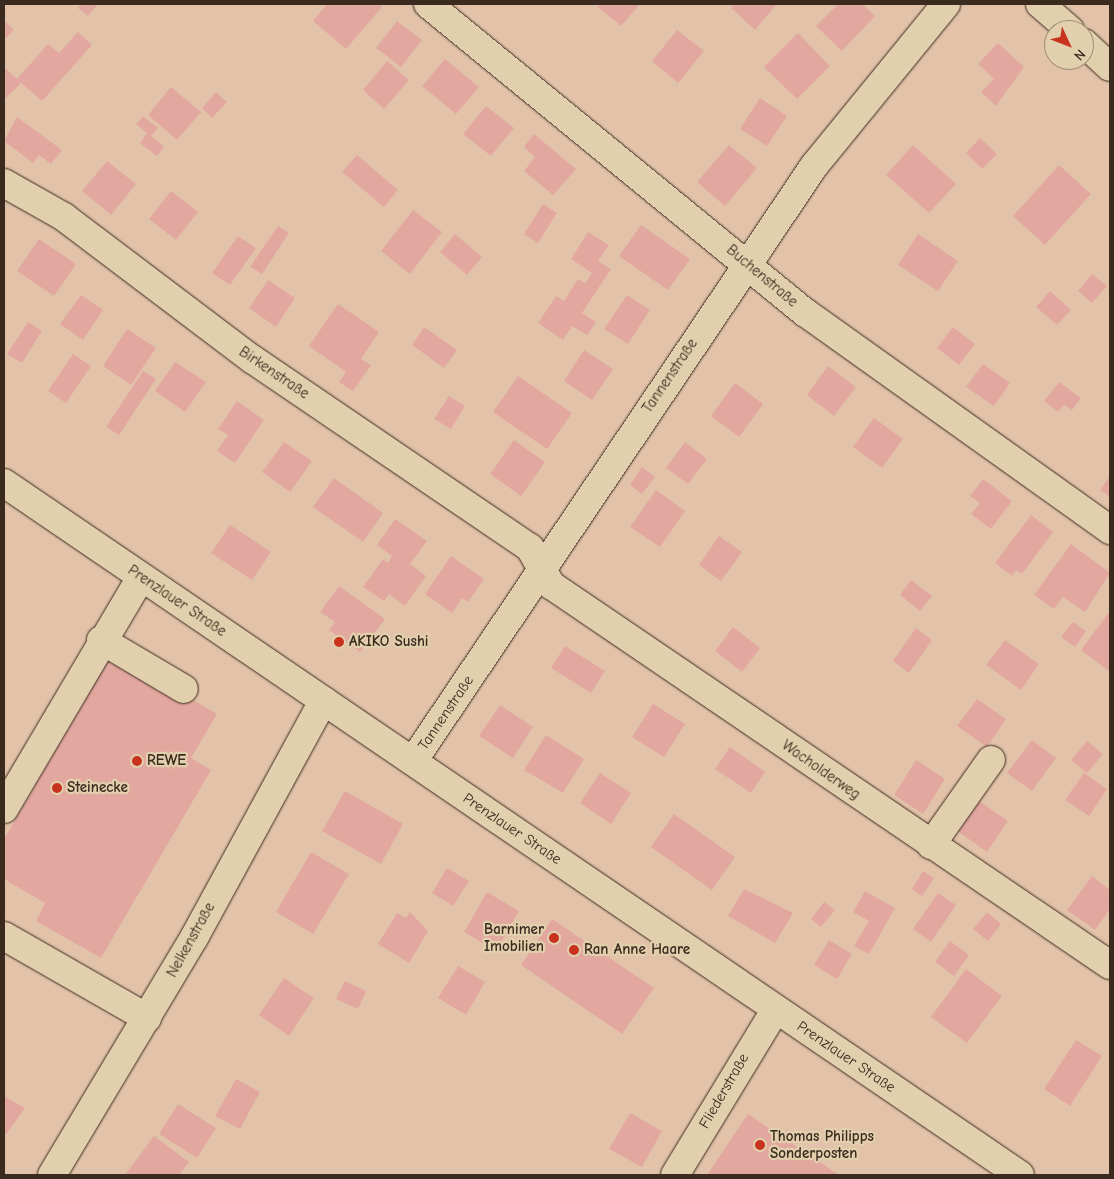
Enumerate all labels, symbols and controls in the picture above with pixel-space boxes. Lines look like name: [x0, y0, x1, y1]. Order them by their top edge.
north arrow: [1044, 20, 1094, 70]
text: N: [1070, 46, 1089, 64]
street label: Buchenstraße: [723, 241, 801, 311]
street label: Tannenstraße: [639, 335, 701, 417]
street label: Birkenstraße: [235, 343, 313, 403]
street label: Prenzlauer Straße: [124, 561, 230, 641]
place label: AKIKO Sushi: [349, 633, 428, 651]
marker: AKIKO Sushi: [333, 636, 345, 648]
street label: Tannenstraße: [415, 672, 477, 754]
street label: Wacholderweg: [778, 736, 864, 804]
place label: REWE: [147, 752, 186, 770]
marker: REWE: [131, 755, 143, 767]
place label: Steinecke: [67, 779, 128, 797]
marker: Steinecke: [51, 782, 63, 794]
street label: Prenzlauer Straße: [459, 789, 565, 869]
street label: Nelkenstraße: [163, 899, 219, 981]
place label: Barnimer Imobilien: [484, 920, 544, 955]
marker: Barnimer Imobilien: [548, 932, 560, 944]
place label: Ran Anne Haare: [584, 941, 690, 959]
marker: Ran Anne Haare: [568, 944, 580, 956]
street label: Prenzlauer Straße: [793, 1017, 899, 1097]
street label: Fliederstraße: [695, 1050, 753, 1132]
place label: Thomas Philipps Sonderposten: [770, 1127, 874, 1162]
marker: Thomas Philipps Sonderposten: [754, 1139, 766, 1151]

